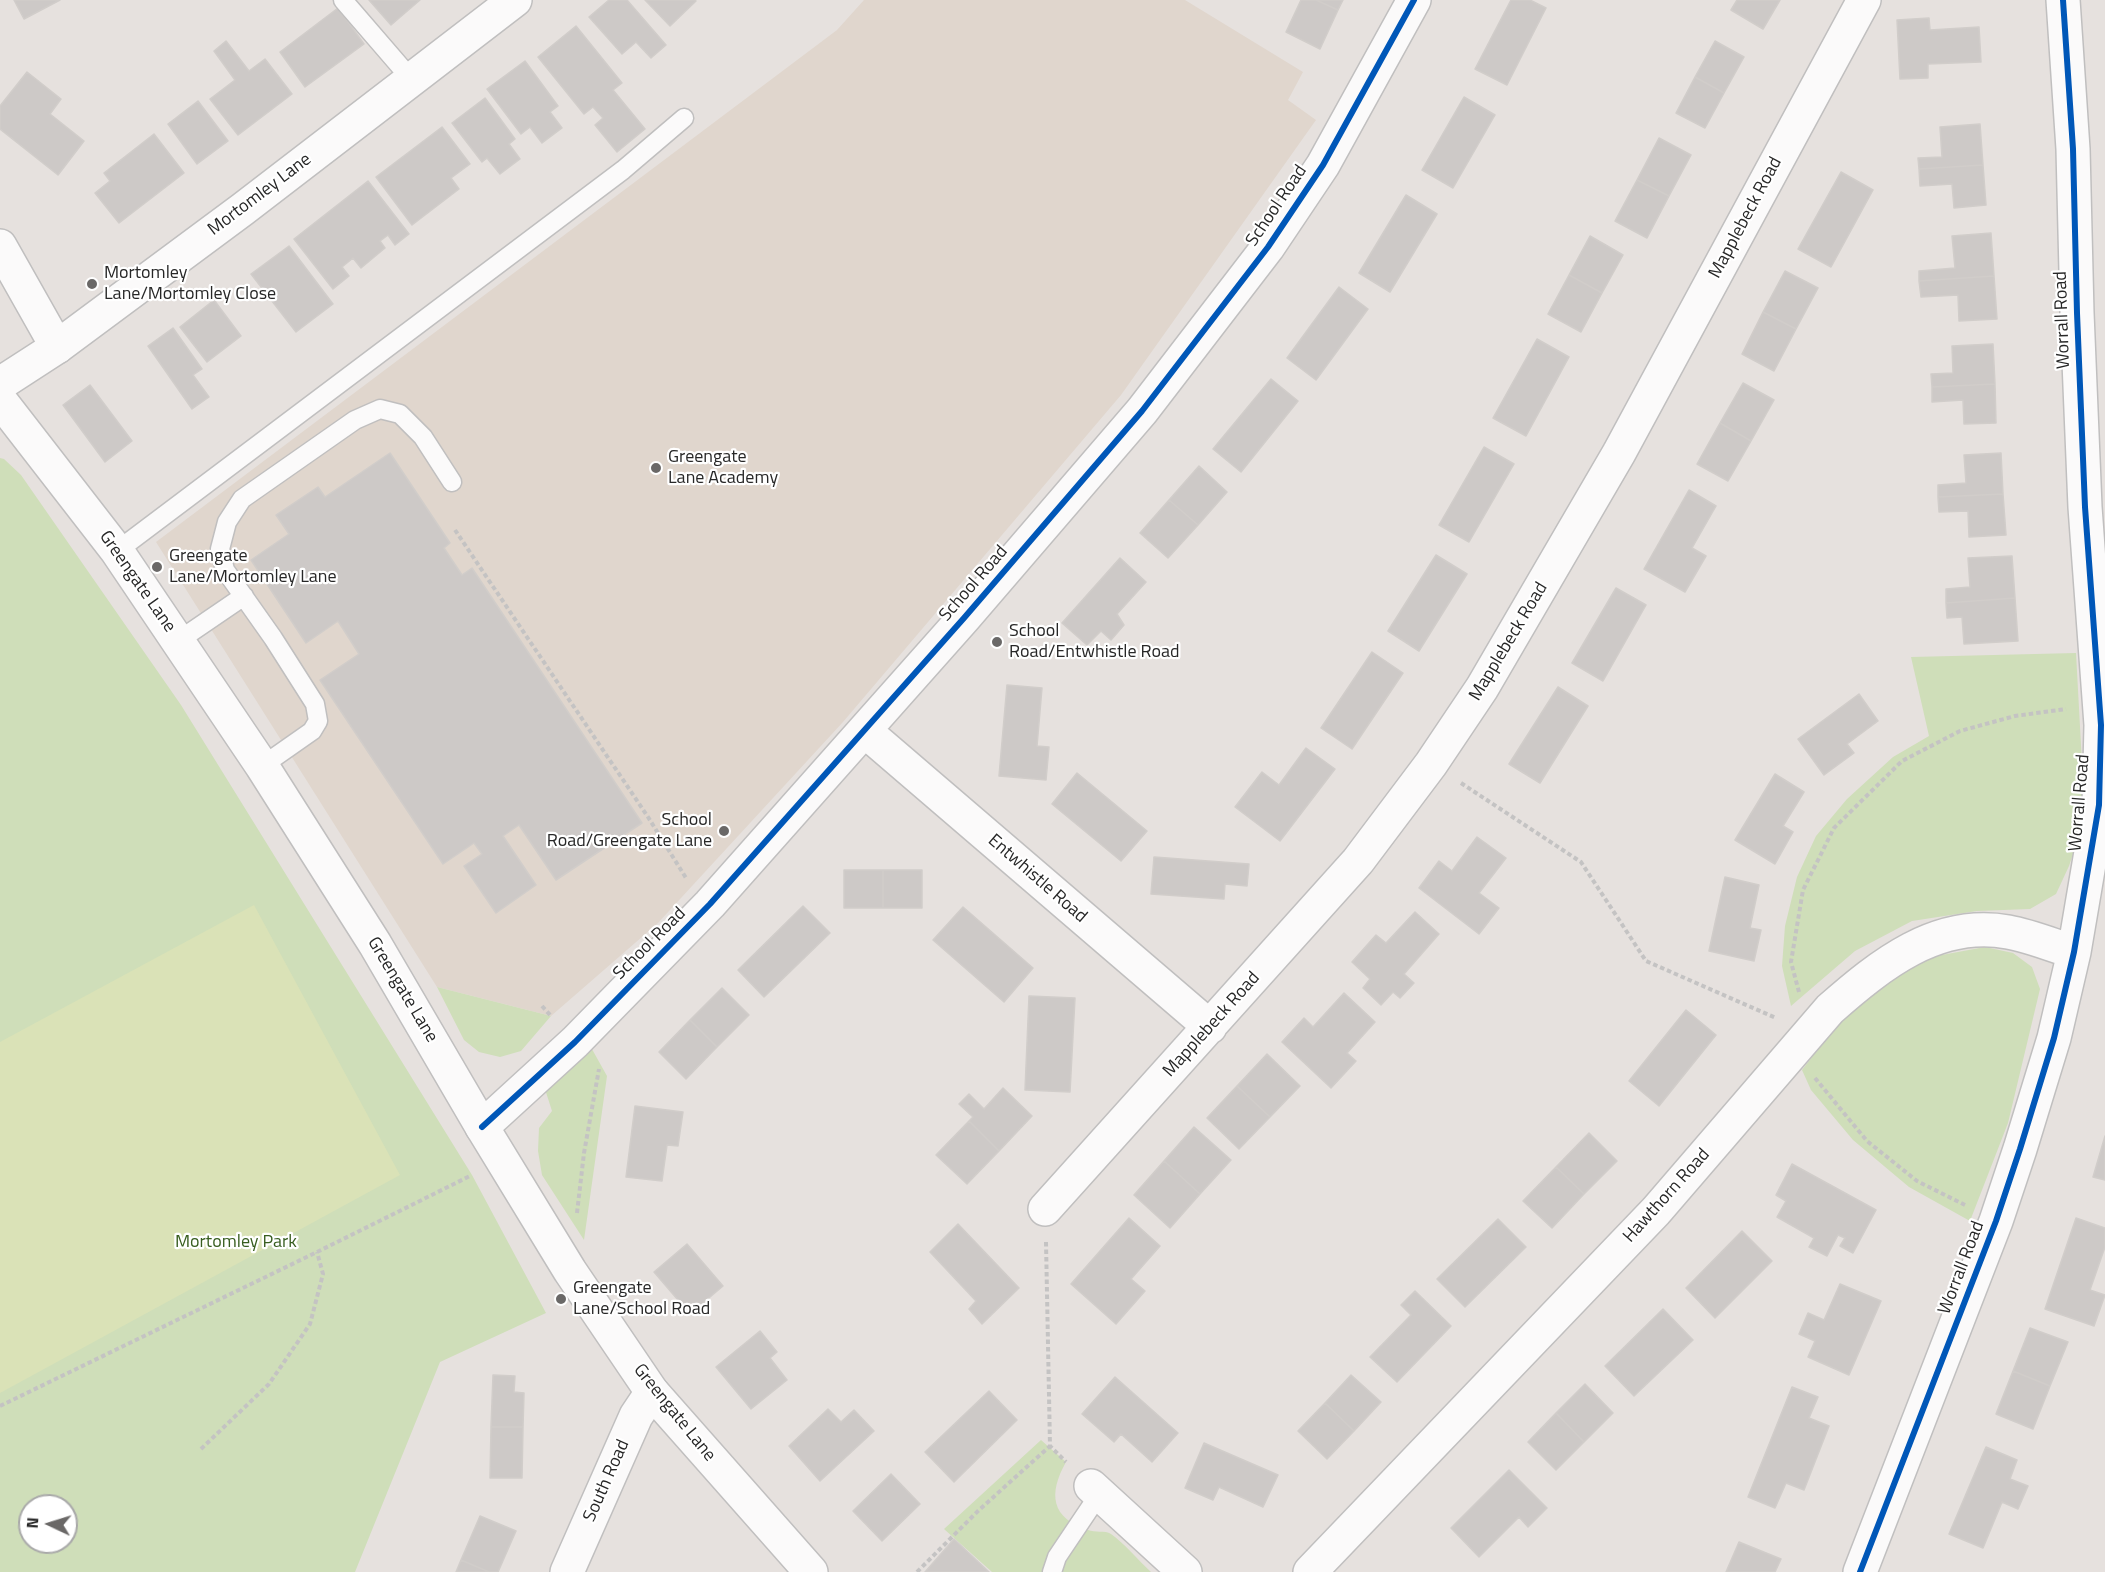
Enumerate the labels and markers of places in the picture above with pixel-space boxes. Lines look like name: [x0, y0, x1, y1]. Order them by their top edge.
place label: Mortomley Lane/Mortomley Close: [104, 263, 276, 306]
marker: Mortomley Lane/Mortomley Close: [85, 277, 99, 291]
place label: Greengate Lane Academy: [668, 447, 778, 490]
marker: Greengate Lane Academy: [649, 461, 663, 475]
place label: Greengate Lane/Mortomley Lane: [169, 546, 337, 588]
marker: Greengate Lane/Mortomley Lane: [150, 560, 164, 574]
place label: School Road/Entwhistle Road: [1009, 621, 1179, 664]
marker: School Road/Entwhistle Road: [990, 635, 1004, 649]
place label: School Road/Greengate Lane: [547, 810, 712, 852]
marker: School Road/Greengate Lane: [717, 824, 731, 838]
place label: Greengate Lane/School Road: [573, 1278, 710, 1320]
marker: Greengate Lane/School Road: [554, 1292, 568, 1306]

